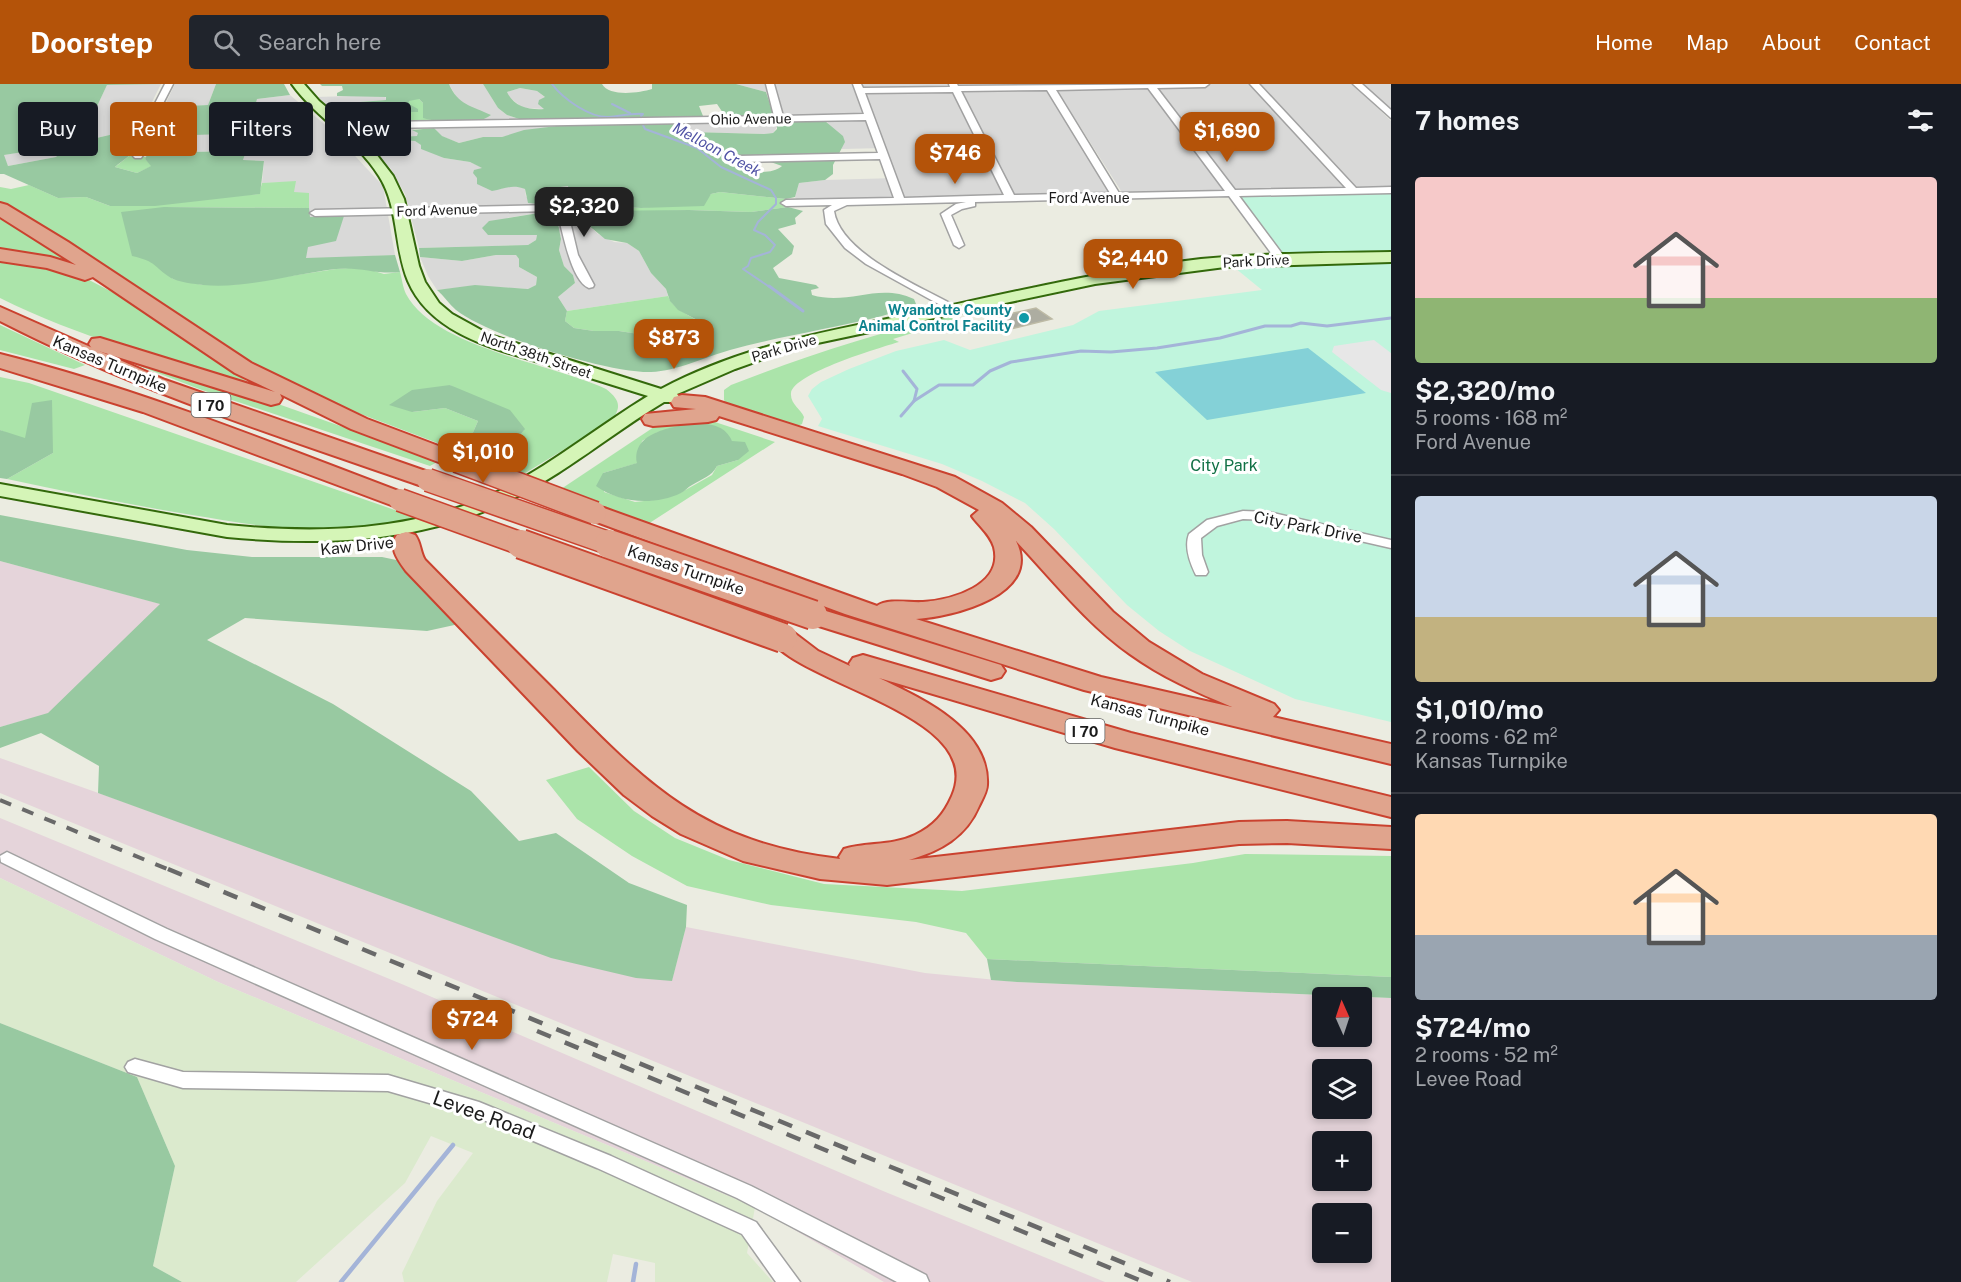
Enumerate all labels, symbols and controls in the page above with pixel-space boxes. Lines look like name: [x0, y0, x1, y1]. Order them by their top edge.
search box: [189, 15, 609, 69]
text: Doorstep: [30, 26, 153, 59]
icon: search: [210, 26, 243, 59]
text: Search here: [258, 29, 381, 55]
text: Home: [1595, 30, 1653, 55]
text: Map: [1686, 30, 1729, 55]
text: About: [1762, 30, 1821, 55]
text: Contact: [1854, 30, 1931, 55]
chip: Buy: [18, 102, 98, 156]
chip: Rent: [110, 102, 197, 156]
chip: Filters: [209, 102, 313, 156]
chip: New: [325, 102, 411, 156]
icon: filters: [1904, 104, 1937, 137]
text: 7 homes: [1415, 105, 1519, 136]
street label: Ohio Avenue: [710, 110, 792, 128]
pin: $1,690: [1178, 112, 1276, 163]
water label: Melloon Creek: [670, 119, 765, 180]
text: $1,690: [1194, 119, 1260, 143]
pin: $746: [919, 134, 991, 185]
text: $746: [929, 141, 981, 165]
pin: $2,320: [535, 187, 633, 238]
street label: Ford Avenue: [1048, 190, 1130, 206]
text: $2,320: [549, 194, 619, 218]
street label: Ford Avenue: [396, 201, 478, 219]
icon: home: [1622, 216, 1730, 324]
pin: $2,440: [1084, 239, 1182, 290]
text: $2,440: [1098, 246, 1168, 270]
street label: Park Drive: [1222, 251, 1290, 271]
place label: Wyandotte County Animal Control Facility: [858, 302, 1012, 334]
marker: Wyandotte County Animal Control Facility: [1017, 311, 1031, 325]
pin: $873: [638, 319, 710, 370]
text: $873: [648, 326, 700, 350]
street label: North 38th Street: [478, 329, 594, 381]
street label: Kansas Turnpike: [50, 331, 170, 397]
street label: Park Drive: [750, 331, 818, 365]
text: $2,320/mo: [1415, 375, 1555, 406]
road number: I 70: [192, 393, 230, 417]
text: 5 rooms · 168 m²: [1415, 406, 1567, 430]
text: Ford Avenue: [1415, 430, 1531, 454]
pin: $1,010: [434, 433, 532, 484]
text: $1,010: [452, 440, 514, 464]
park label: City Park: [1190, 456, 1258, 475]
street label: City Park Drive: [1252, 507, 1364, 547]
street label: Kaw Drive: [319, 533, 395, 559]
icon: home: [1622, 535, 1730, 643]
street label: Kansas Turnpike: [625, 541, 747, 599]
street label: Kansas Turnpike: [1088, 690, 1212, 740]
text: $1,010/mo: [1415, 694, 1544, 725]
road number: I 70: [1066, 719, 1104, 743]
text: 2 rooms · 62 m²: [1415, 725, 1557, 749]
text: Kansas Turnpike: [1415, 749, 1568, 773]
icon: home: [1622, 853, 1730, 961]
north arrow: [1312, 987, 1372, 1047]
map controls: [1312, 987, 1372, 1263]
pin: $724: [436, 1000, 508, 1051]
text: $724: [446, 1007, 498, 1031]
text: $724/mo: [1415, 1012, 1531, 1043]
text: 2 rooms · 52 m²: [1415, 1043, 1558, 1067]
button: layers: [1312, 1059, 1372, 1119]
text: Levee Road: [1415, 1067, 1522, 1091]
street label: Levee Road: [430, 1085, 538, 1145]
button: +: [1312, 1131, 1372, 1191]
button: −: [1312, 1203, 1372, 1263]

